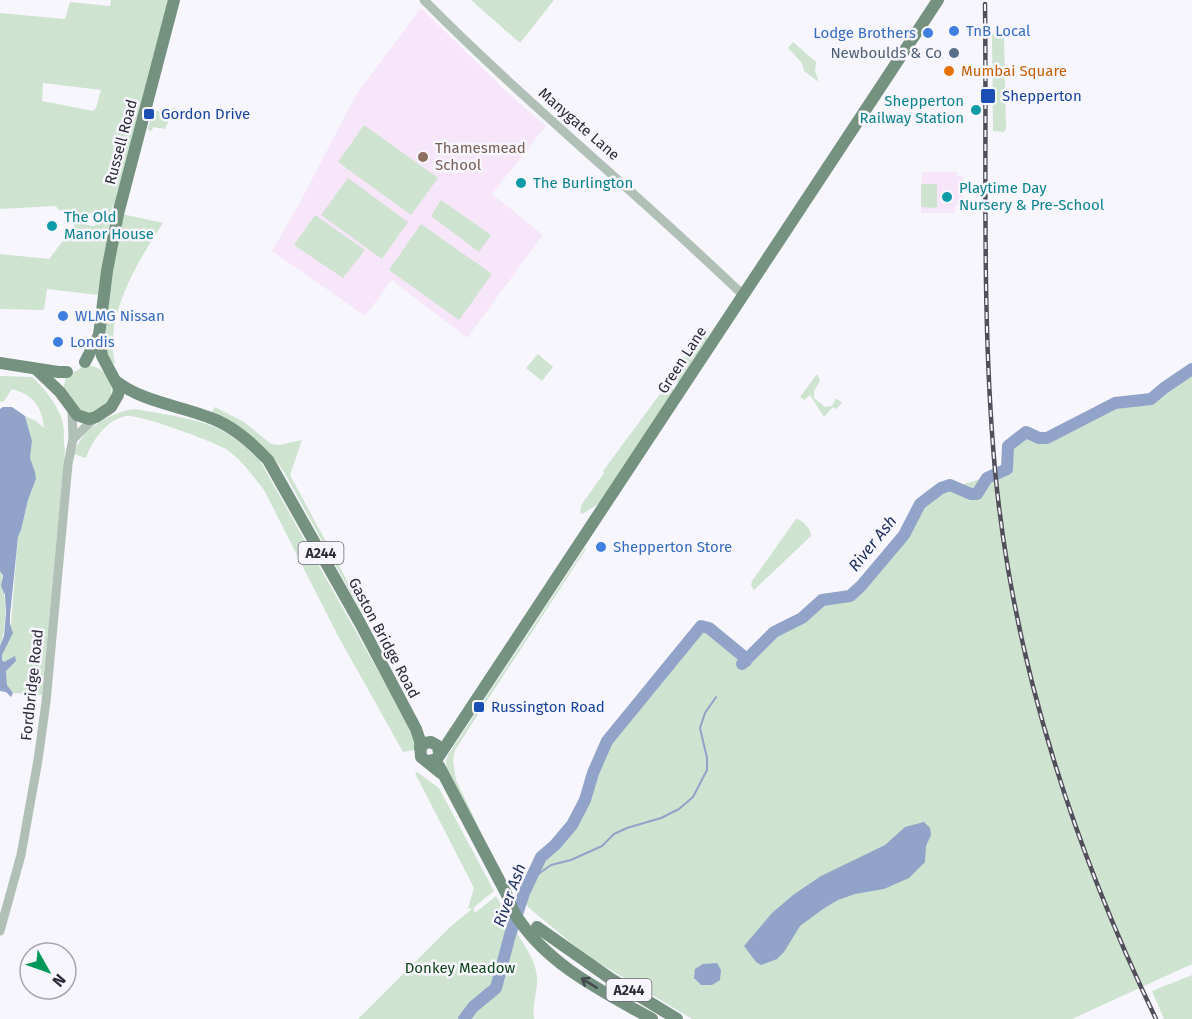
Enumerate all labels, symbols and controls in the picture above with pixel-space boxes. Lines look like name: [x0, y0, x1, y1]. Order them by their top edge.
place label: TnB Local: [966, 22, 1031, 40]
place label: Lodge Brothers: [813, 24, 916, 42]
marker: TnB Local: [947, 24, 961, 38]
marker: Lodge Brothers: [921, 26, 935, 40]
place label: Newboulds & Co: [830, 44, 942, 62]
marker: Newboulds & Co: [947, 46, 961, 60]
place label: Mumbai Square: [961, 62, 1067, 80]
marker: Mumbai Square: [942, 64, 956, 78]
street label: Manygate Lane: [535, 84, 623, 164]
marker: Shepperton: [979, 87, 997, 105]
place label: Shepperton: [1002, 87, 1082, 105]
place label: Shepperton Railway Station: [860, 92, 964, 127]
street label: Russell Road: [101, 98, 141, 186]
marker: Shepperton Railway Station: [969, 103, 983, 117]
place label: Gordon Drive: [161, 105, 250, 123]
marker: Gordon Drive: [142, 107, 156, 121]
place label: Thamesmead School: [435, 139, 526, 174]
marker: Thamesmead School: [416, 150, 430, 164]
place label: The Burlington: [533, 174, 633, 192]
marker: The Burlington: [514, 176, 528, 190]
place label: Playtime Day Nursery & Pre-School: [959, 179, 1105, 214]
marker: Playtime Day Nursery & Pre-School: [940, 190, 954, 204]
place label: The Old Manor House: [64, 208, 154, 243]
marker: The Old Manor House: [45, 219, 59, 233]
place label: WLMG Nissan: [75, 307, 165, 325]
marker: WLMG Nissan: [56, 309, 70, 323]
street label: Green Lane: [654, 323, 710, 397]
place label: Londis: [70, 333, 115, 351]
marker: Londis: [51, 335, 65, 349]
water label: River Ash: [844, 512, 901, 575]
place label: Shepperton Store: [613, 538, 732, 556]
marker: Shepperton Store: [594, 540, 608, 554]
road number: A244: [298, 542, 344, 564]
street label: Gaston Bridge Road: [345, 575, 423, 701]
street label: Fordbridge Road: [17, 628, 47, 742]
place label: Russington Road: [491, 698, 605, 716]
marker: Russington Road: [472, 700, 486, 714]
water label: River Ash: [489, 861, 530, 929]
north arrow: [18, 941, 78, 1001]
park label: Donkey Meadow: [405, 959, 516, 977]
text: N: [48, 970, 70, 990]
one-way arrow: [581, 977, 598, 989]
road number: A244: [606, 979, 652, 1001]

